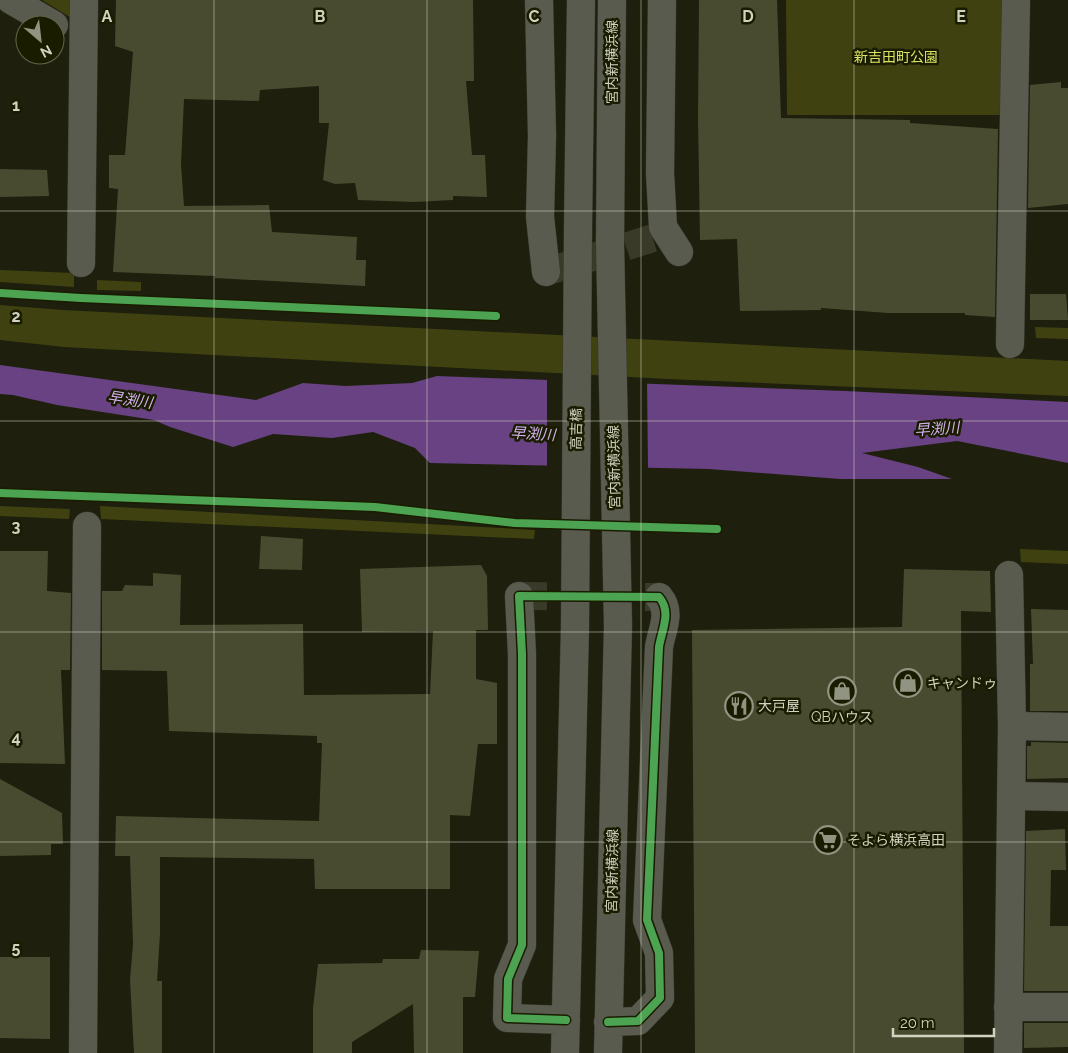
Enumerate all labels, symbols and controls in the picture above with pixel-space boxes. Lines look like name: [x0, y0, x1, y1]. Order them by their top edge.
text: A: [102, 7, 113, 26]
text: B: [315, 7, 326, 26]
text: C: [529, 7, 540, 26]
text: D: [742, 7, 754, 26]
text: E: [956, 7, 966, 26]
north arrow: [15, 15, 65, 65]
street label: 宮内新横浜線: [604, 20, 620, 104]
text: N: [38, 42, 55, 61]
park label: 新吉田町公園: [854, 49, 938, 65]
text: 1: [12, 96, 20, 115]
text: 2: [11, 307, 21, 326]
water label: 早渕川: [106, 388, 156, 412]
street label: 高吉橋: [568, 408, 584, 450]
water label: 早渕川: [914, 418, 962, 440]
water label: 早渕川: [510, 424, 558, 444]
street label: 宮内新横浜線: [605, 425, 623, 509]
text: 3: [12, 517, 21, 536]
shop icon: キャンドゥ: [893, 668, 923, 698]
place label: キャンドゥ: [927, 675, 997, 691]
shop icon: QBハウス: [827, 676, 857, 706]
restaurant icon: 大戸屋: [724, 691, 754, 721]
place label: 大戸屋: [758, 698, 800, 714]
place label: QBハウス: [811, 709, 873, 725]
text: 4: [11, 728, 21, 747]
supermarket icon: そよら横浜高田: [813, 825, 843, 855]
street label: 宮内新横浜線: [603, 829, 621, 913]
place label: そよら横浜高田: [847, 832, 945, 848]
text: 5: [12, 938, 21, 957]
scale bar: [893, 1006, 994, 1038]
text: 20 m: [900, 1014, 935, 1032]

